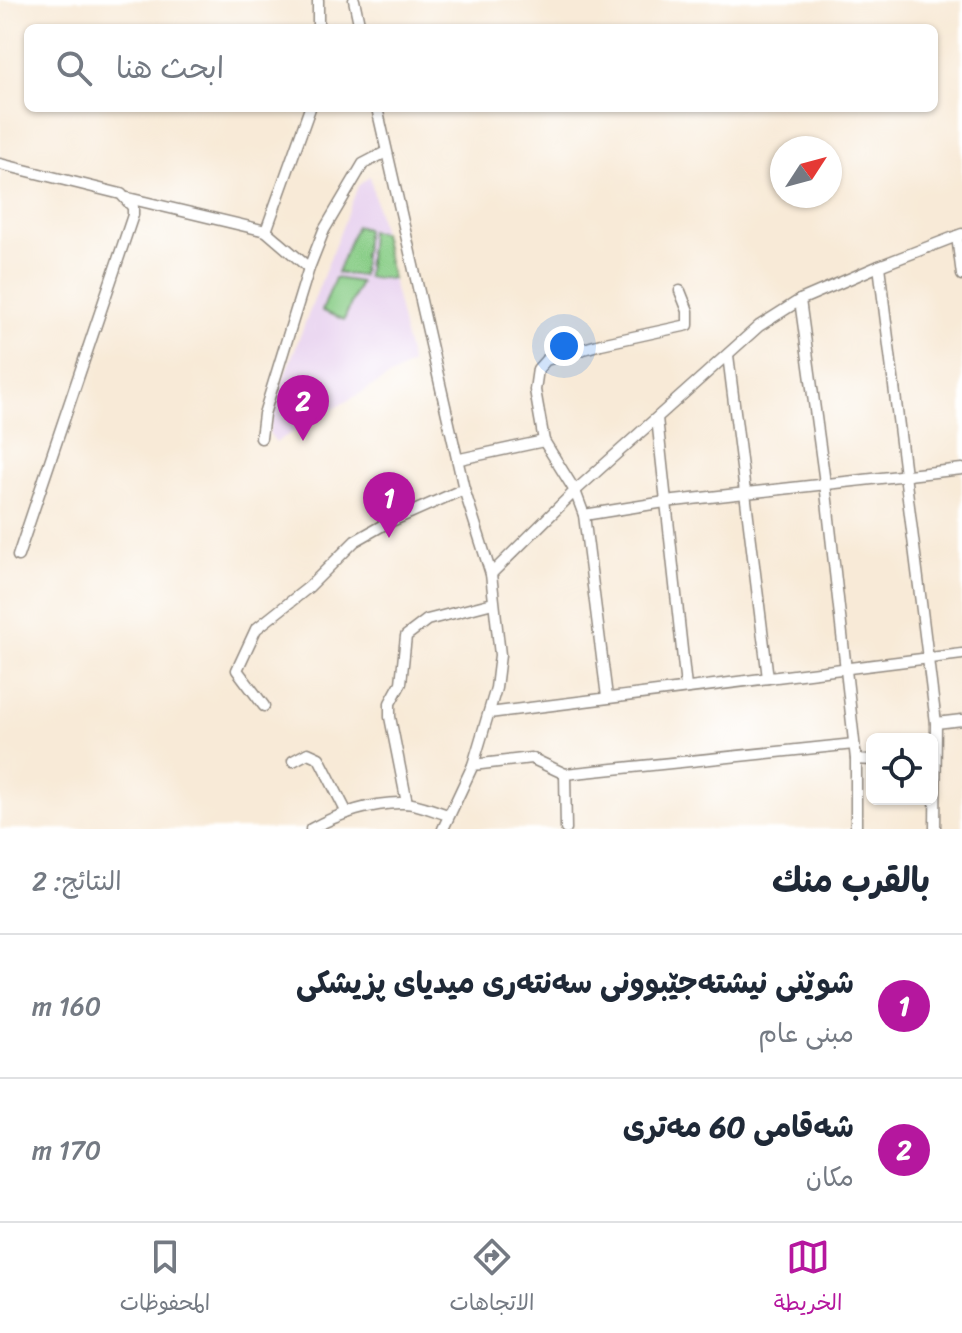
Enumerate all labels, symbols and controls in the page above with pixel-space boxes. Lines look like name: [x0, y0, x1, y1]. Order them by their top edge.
search box: [24, 24, 938, 112]
text: ابحث هنا: [116, 41, 224, 95]
icon: search: [52, 46, 96, 90]
north arrow: [770, 136, 842, 208]
your location: [544, 326, 584, 366]
pin: 2: [277, 375, 329, 441]
pin: 1: [363, 472, 415, 538]
map controls: [866, 733, 938, 805]
button: locate: [866, 733, 938, 805]
text: بالقرب منك: [772, 851, 930, 911]
text: النتائج: 2: [32, 858, 122, 904]
text: شوێنی نیشتەجێبوونی سەنتەری میدیای پزیشکی: [296, 956, 854, 1010]
text: 160 m: [32, 983, 101, 1029]
text: 1: [898, 983, 910, 1029]
text: مبنى عام: [758, 1010, 854, 1056]
text: شەقامی 60 مەتری: [623, 1100, 854, 1154]
text: 170 m: [32, 1127, 101, 1173]
text: 2: [897, 1127, 912, 1173]
text: مكان: [806, 1154, 854, 1200]
tab: المحفوظات: [120, 1235, 210, 1322]
tab: الاتجاهات: [450, 1235, 534, 1322]
tab: الخريطة: [774, 1235, 842, 1322]

